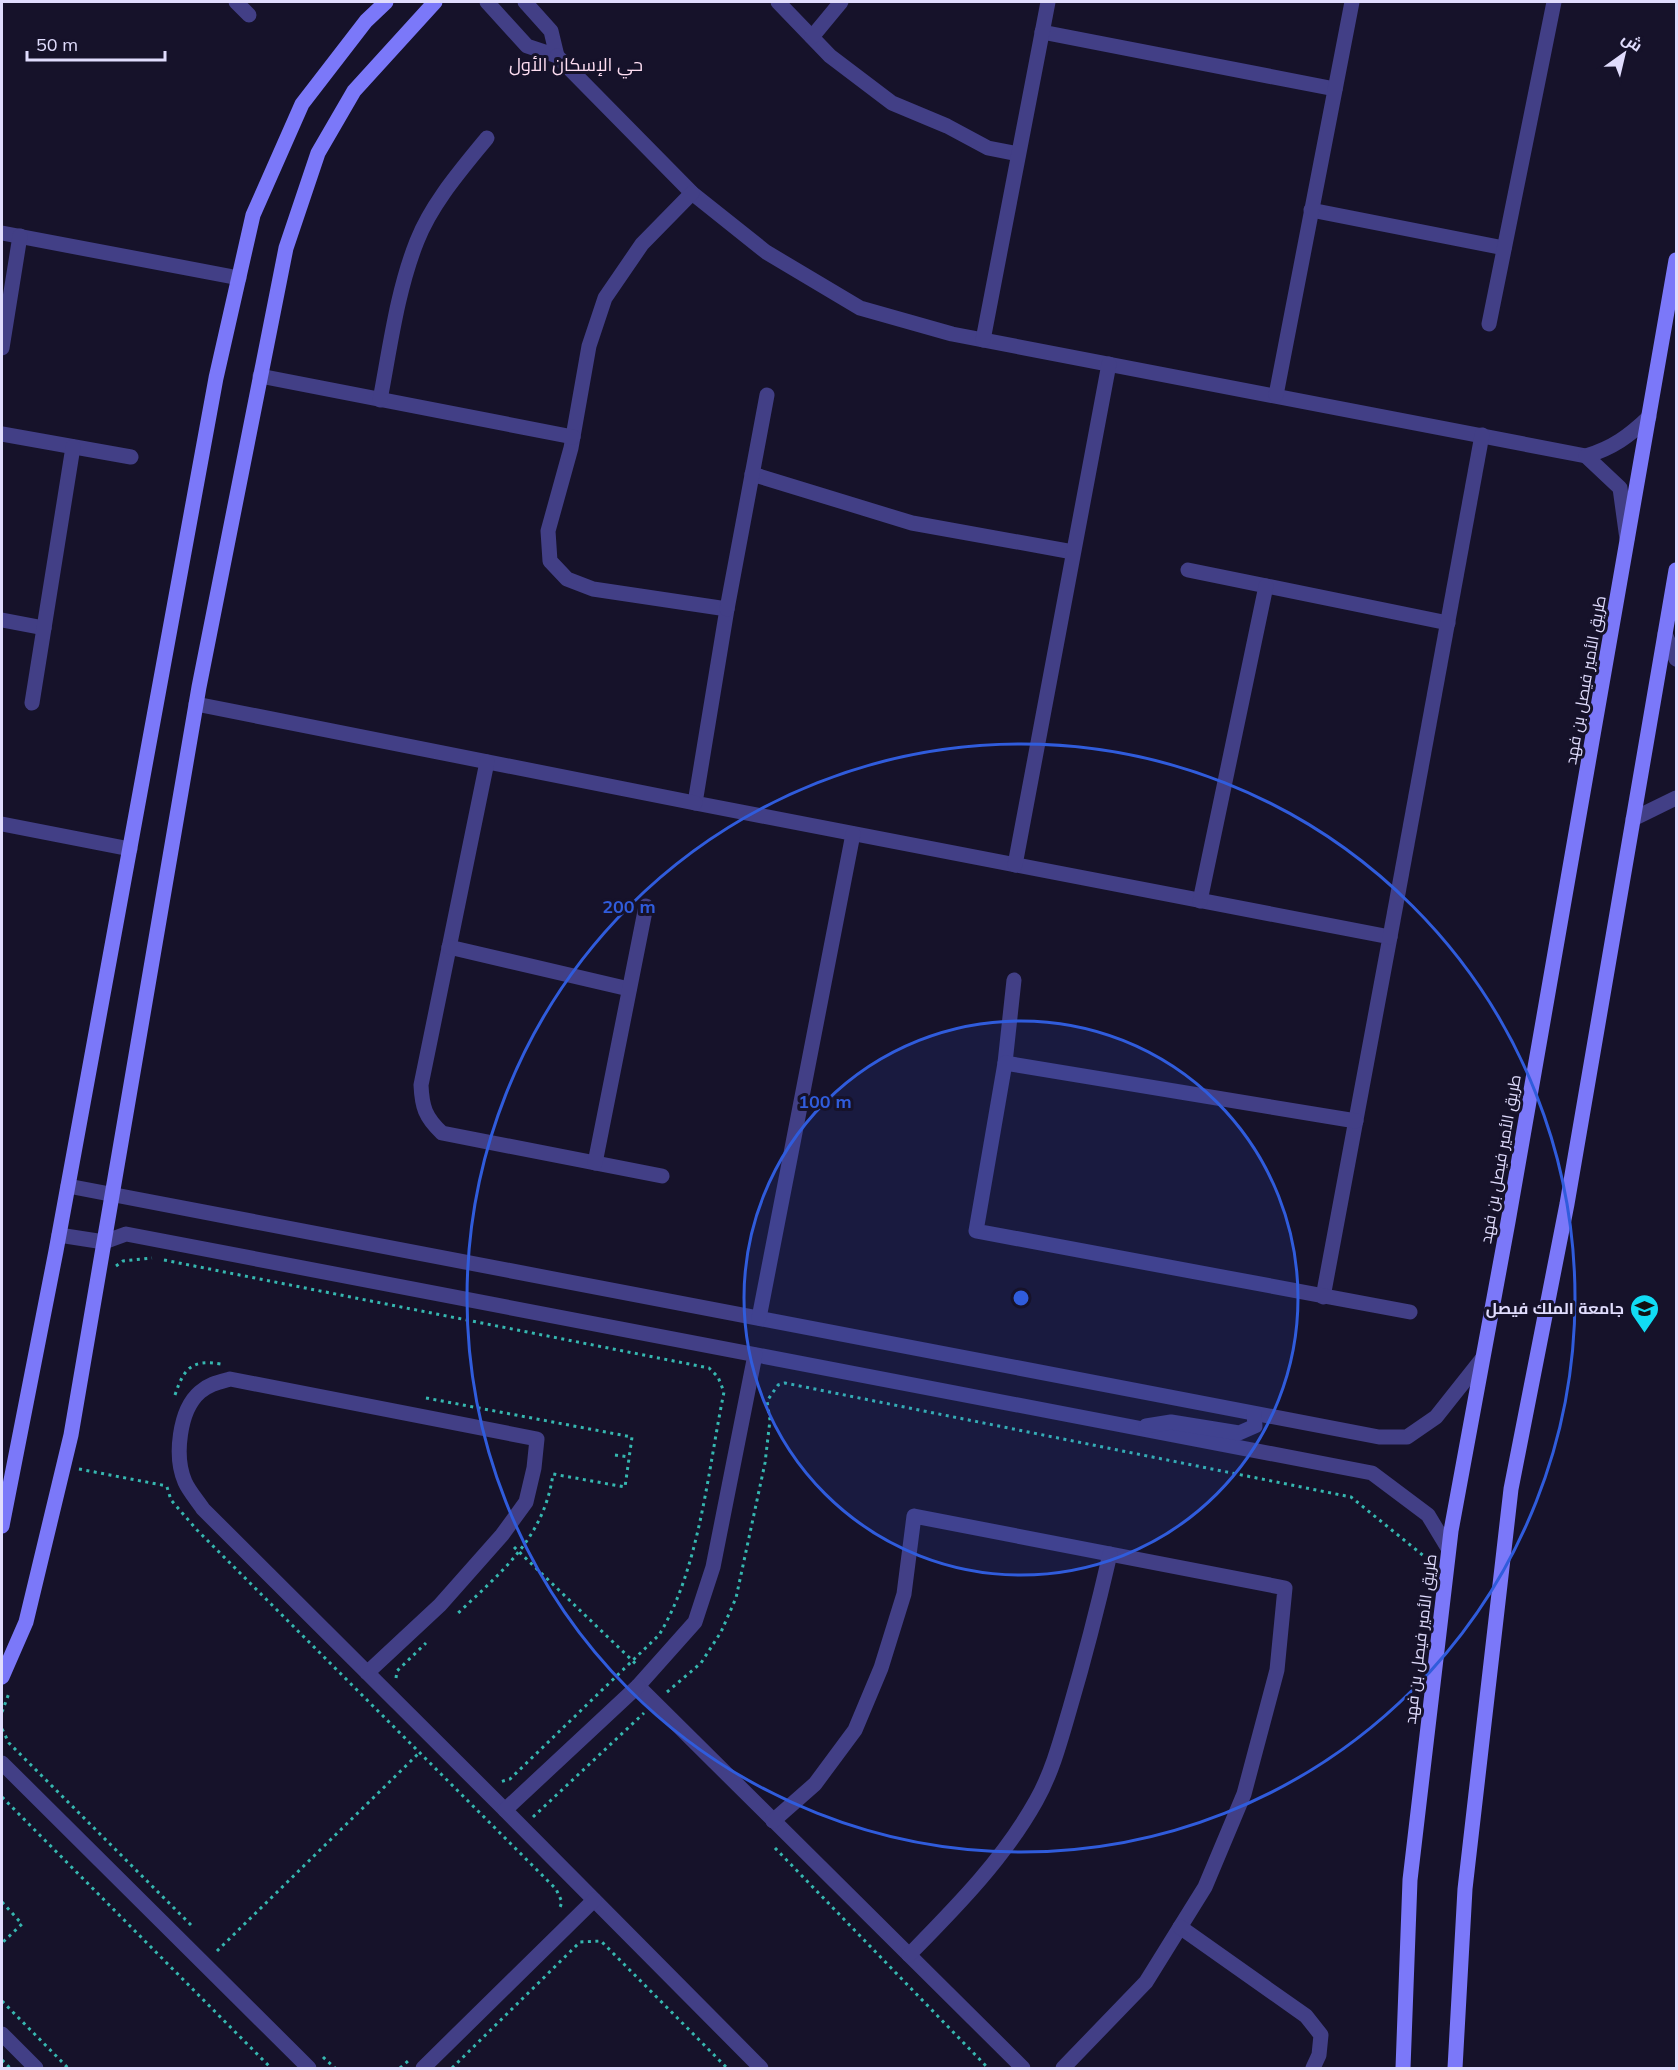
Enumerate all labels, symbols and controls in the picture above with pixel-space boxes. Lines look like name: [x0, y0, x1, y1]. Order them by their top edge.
scale bar: [27, 24, 165, 62]
north arrow: [1594, 24, 1654, 84]
text: ش: [1618, 28, 1646, 56]
text: 50 m: [36, 33, 78, 56]
district label: حي الإسكان الأول: [509, 53, 643, 79]
street label: طريق الأمير فيصل بن فهد: [1560, 594, 1611, 766]
text: 200 m: [602, 895, 656, 918]
street label: طريق الأمير فيصل بن فهد: [1475, 1073, 1526, 1245]
text: 100 m: [798, 1090, 852, 1113]
centre of rings: [1011, 1288, 1031, 1308]
school or university icon: جامعة الملك فيصل: [1629, 1292, 1661, 1334]
place label: جامعة الملك فيصل: [1486, 1298, 1624, 1318]
street label: طريق الأمير فيصل بن فهد: [1400, 1553, 1441, 1725]

